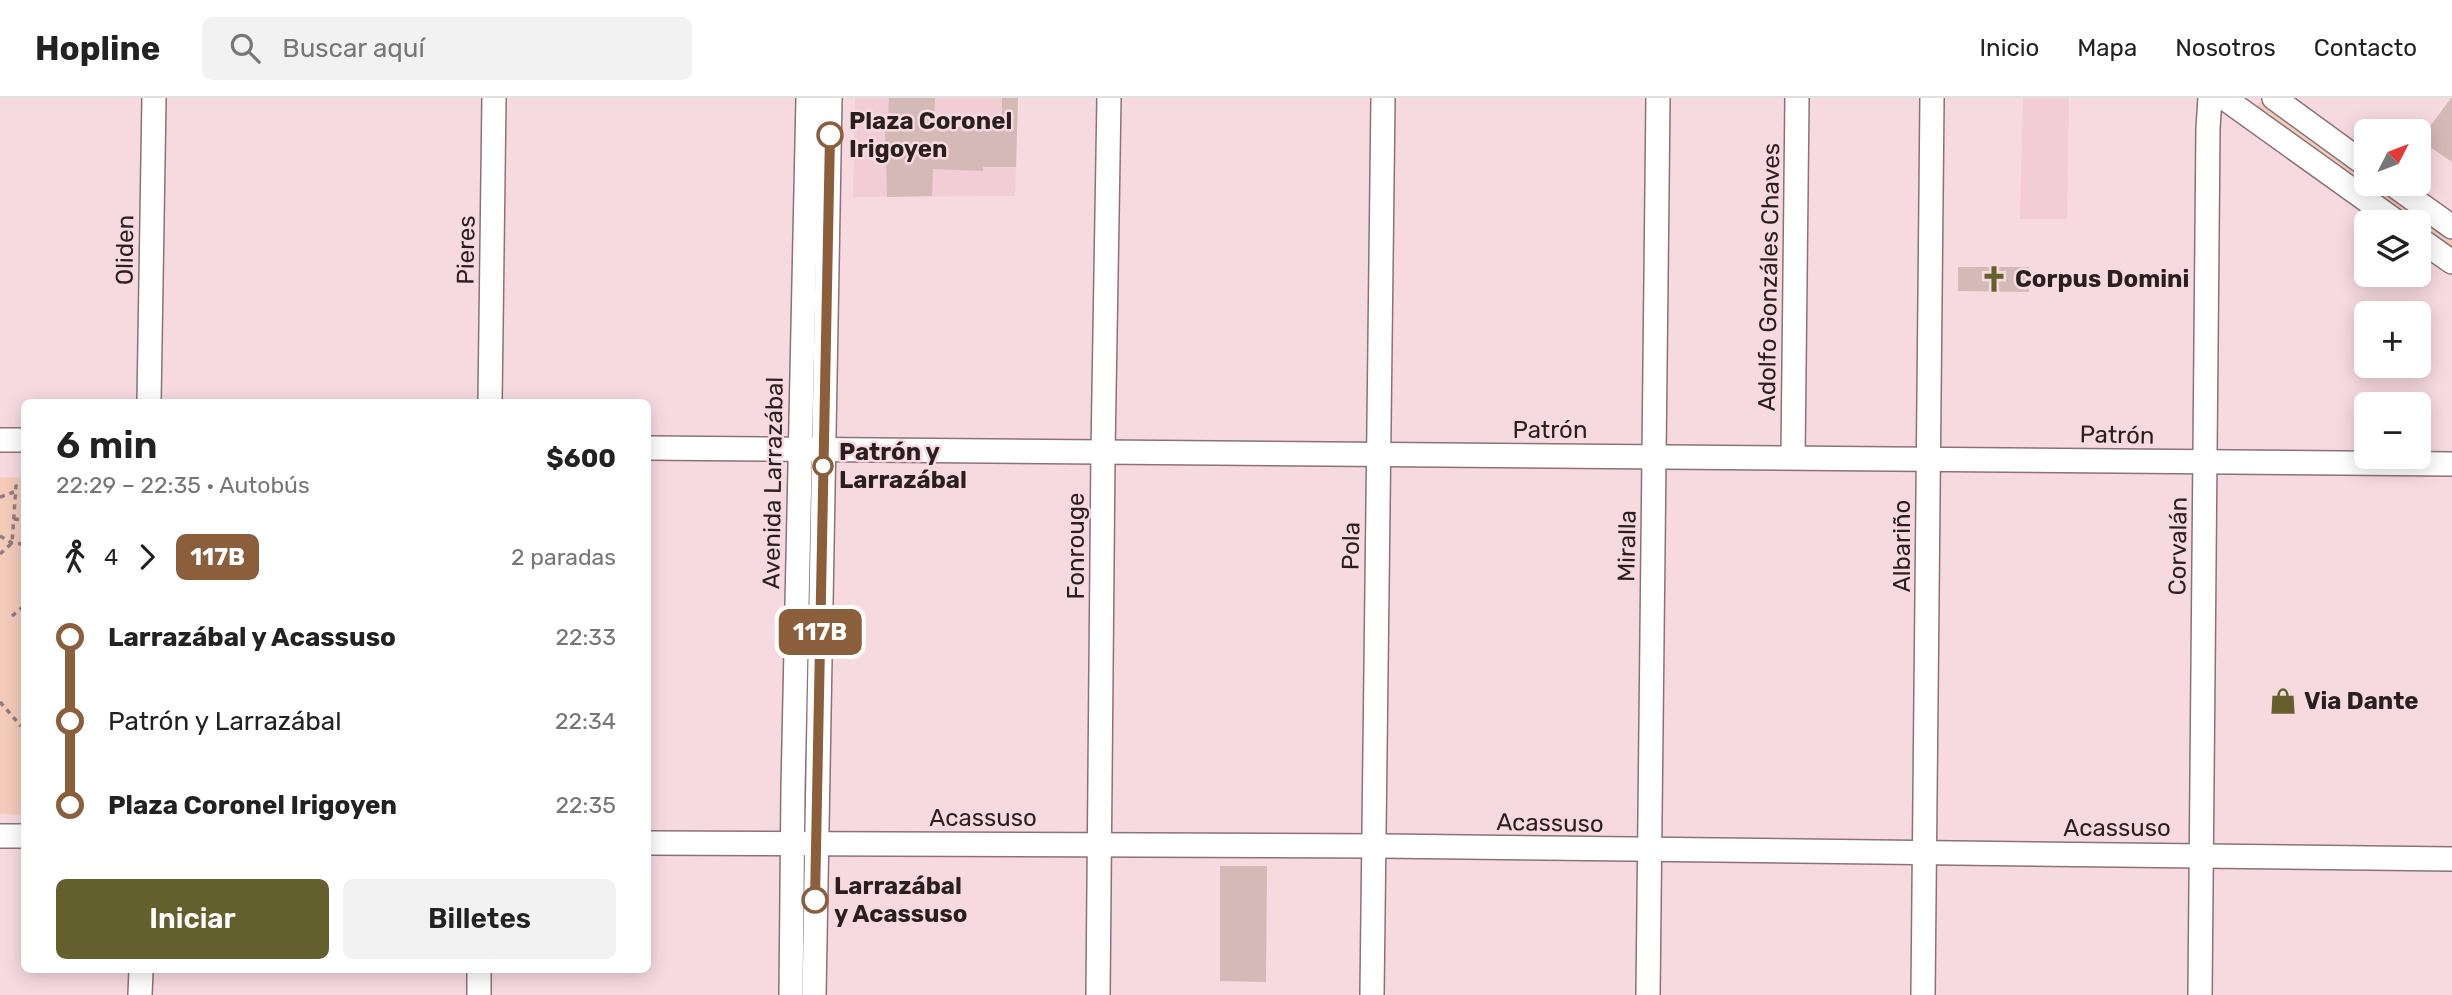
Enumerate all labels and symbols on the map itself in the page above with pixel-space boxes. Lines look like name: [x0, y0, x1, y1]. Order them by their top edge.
place label: Plaza Coronel Irigoyen: [849, 107, 1012, 163]
north arrow: [2354, 119, 2431, 196]
marker: Plaza Coronel Irigoyen: [817, 122, 843, 148]
street label: Adolfo Gonzáles Chaves: [1753, 143, 1785, 411]
street label: Oliden: [110, 215, 140, 285]
street label: Pieres: [451, 215, 481, 285]
church icon: Corpus Domini: [1979, 264, 2009, 294]
place label: Corpus Domini: [2015, 265, 2189, 293]
street label: Avenida Larrazábal: [757, 377, 789, 589]
street label: Patrón: [1513, 416, 1587, 444]
street label: Patrón: [2079, 420, 2155, 450]
place label: Patrón y Larrazábal: [839, 438, 967, 494]
marker: Patrón y Larrazábal: [813, 456, 833, 476]
street label: Fonrouge: [1062, 493, 1090, 599]
street label: Corvalán: [2163, 496, 2193, 596]
street label: Albariño: [1888, 500, 1916, 592]
street label: Miralla: [1612, 510, 1642, 582]
street label: Pola: [1337, 522, 1365, 570]
line badge: 117B: [771, 609, 869, 655]
shop icon: Via Dante: [2268, 686, 2298, 716]
place label: Via Dante: [2304, 687, 2419, 715]
street label: Acassuso: [929, 804, 1037, 832]
street label: Acassuso: [1496, 808, 1604, 838]
street label: Acassuso: [2063, 814, 2171, 842]
place label: Larrazábal y Acassuso: [834, 872, 967, 928]
marker: Larrazábal y Acassuso: [802, 887, 828, 913]

